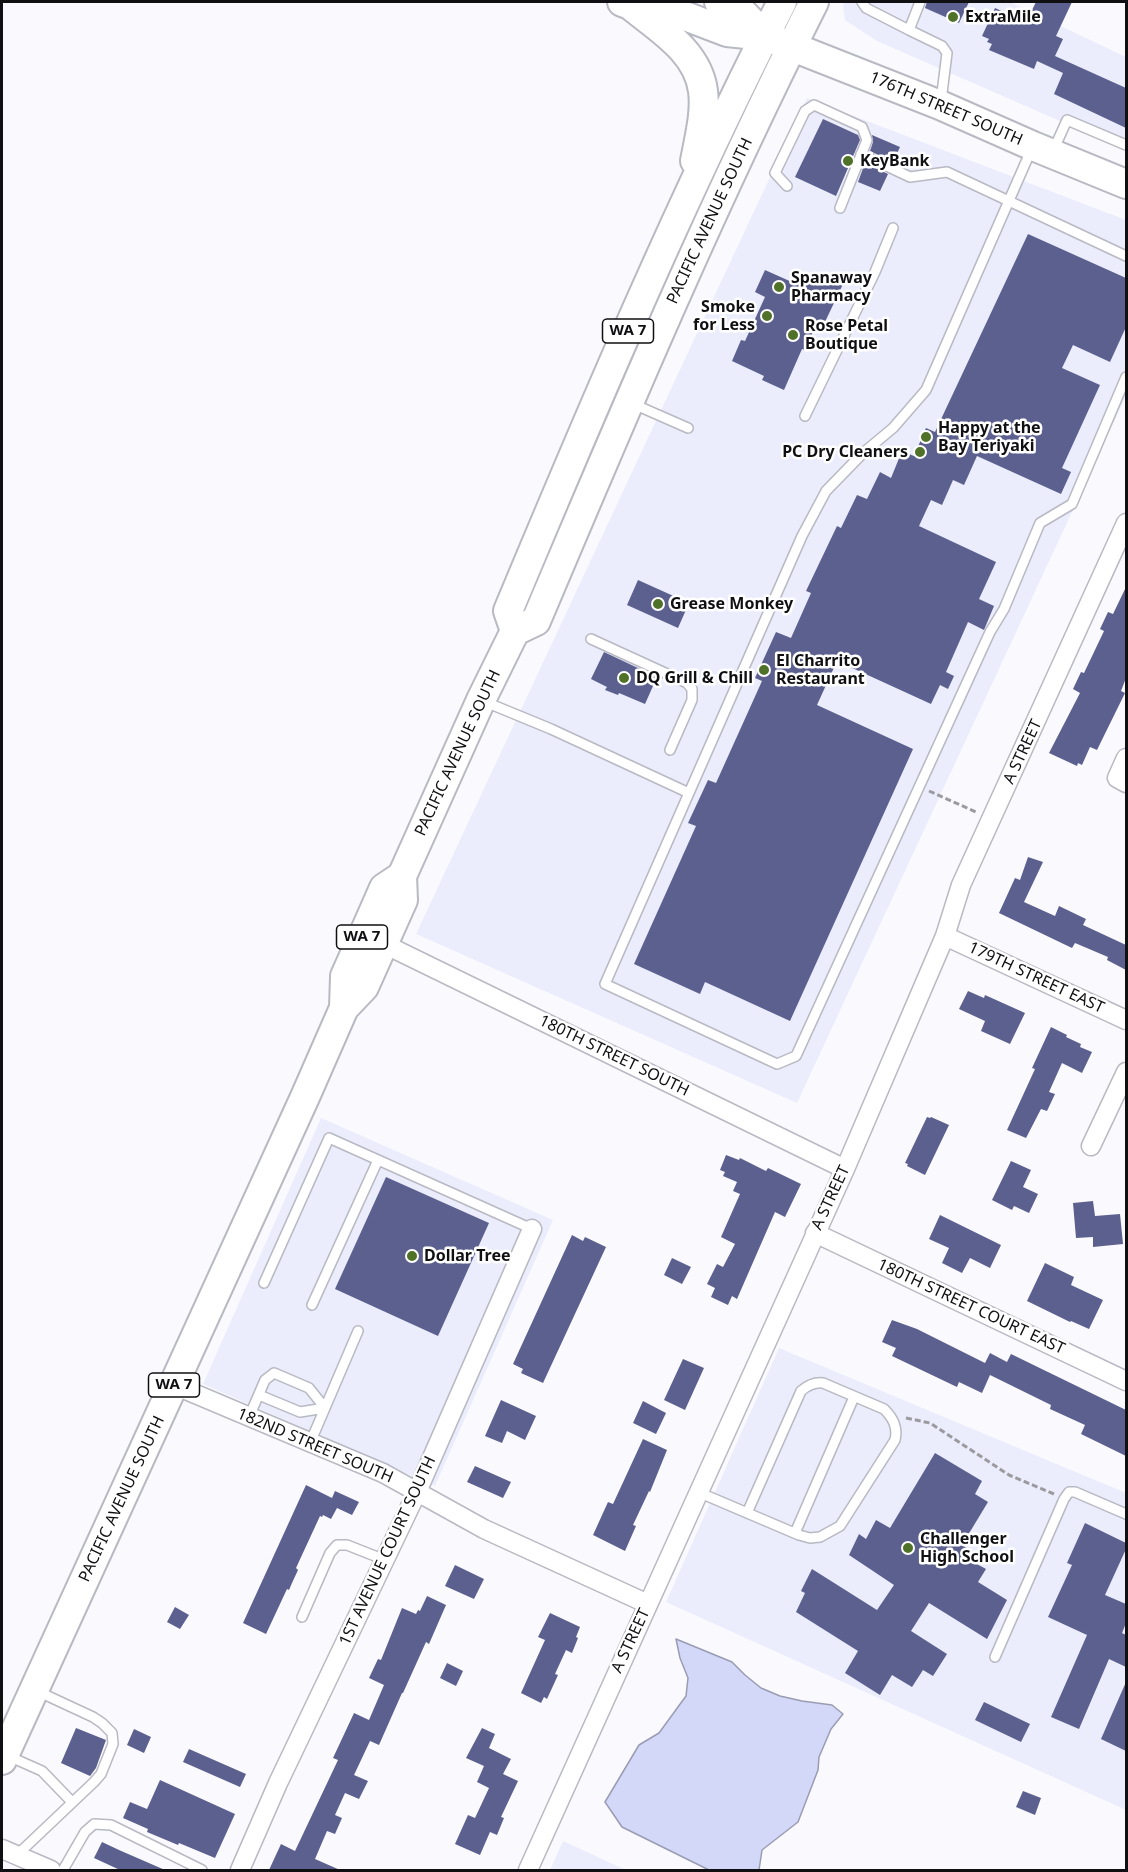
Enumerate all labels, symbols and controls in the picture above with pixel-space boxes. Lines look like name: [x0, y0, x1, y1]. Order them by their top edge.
place label: ExtraMile: [965, 7, 1041, 27]
marker: ExtraMile: [946, 10, 960, 24]
street label: 176TH STREET SOUTH: [867, 68, 1025, 150]
street label: PACIFIC AVENUE SOUTH: [663, 135, 757, 307]
place label: KeyBank: [860, 151, 930, 171]
marker: KeyBank: [841, 154, 855, 168]
place label: Spanaway Pharmacy: [791, 268, 872, 306]
marker: Spanaway Pharmacy: [772, 280, 786, 294]
place label: Smoke for Less: [693, 297, 755, 335]
marker: Smoke for Less: [760, 309, 774, 323]
place label: Rose Petal Boutique: [805, 316, 888, 354]
road number: WA 7: [602, 319, 654, 343]
marker: Rose Petal Boutique: [786, 328, 800, 342]
place label: Happy at the Bay Teriyaki: [938, 418, 1041, 456]
marker: Happy at the Bay Teriyaki: [919, 430, 933, 444]
place label: PC Dry Cleaners: [782, 442, 908, 462]
marker: PC Dry Cleaners: [913, 445, 927, 459]
place label: Grease Monkey: [670, 594, 793, 614]
marker: Grease Monkey: [651, 597, 665, 611]
place label: El Charrito Restaurant: [776, 651, 865, 689]
marker: El Charrito Restaurant: [757, 663, 771, 677]
street label: PACIFIC AVENUE SOUTH: [411, 667, 505, 839]
place label: DQ Grill & Chill: [636, 668, 753, 688]
marker: DQ Grill & Chill: [617, 671, 631, 685]
street label: A STREET: [1000, 717, 1046, 787]
road number: WA 7: [336, 925, 388, 949]
street label: 179TH STREET EAST: [965, 938, 1107, 1018]
street label: 180TH STREET SOUTH: [536, 1011, 692, 1101]
street label: A STREET: [808, 1163, 854, 1233]
place label: Dollar Tree: [424, 1246, 511, 1266]
marker: Dollar Tree: [405, 1249, 419, 1263]
street label: 180TH STREET COURT EAST: [874, 1255, 1068, 1359]
road number: WA 7: [148, 1373, 200, 1397]
street label: 182ND STREET SOUTH: [234, 1404, 396, 1488]
street label: PACIFIC AVENUE SOUTH: [75, 1413, 169, 1585]
street label: 1ST AVENUE COURT SOUTH: [336, 1453, 440, 1649]
place label: Challenger High School: [920, 1529, 1014, 1567]
marker: Challenger High School: [901, 1541, 915, 1555]
street label: A STREET: [608, 1606, 654, 1676]

